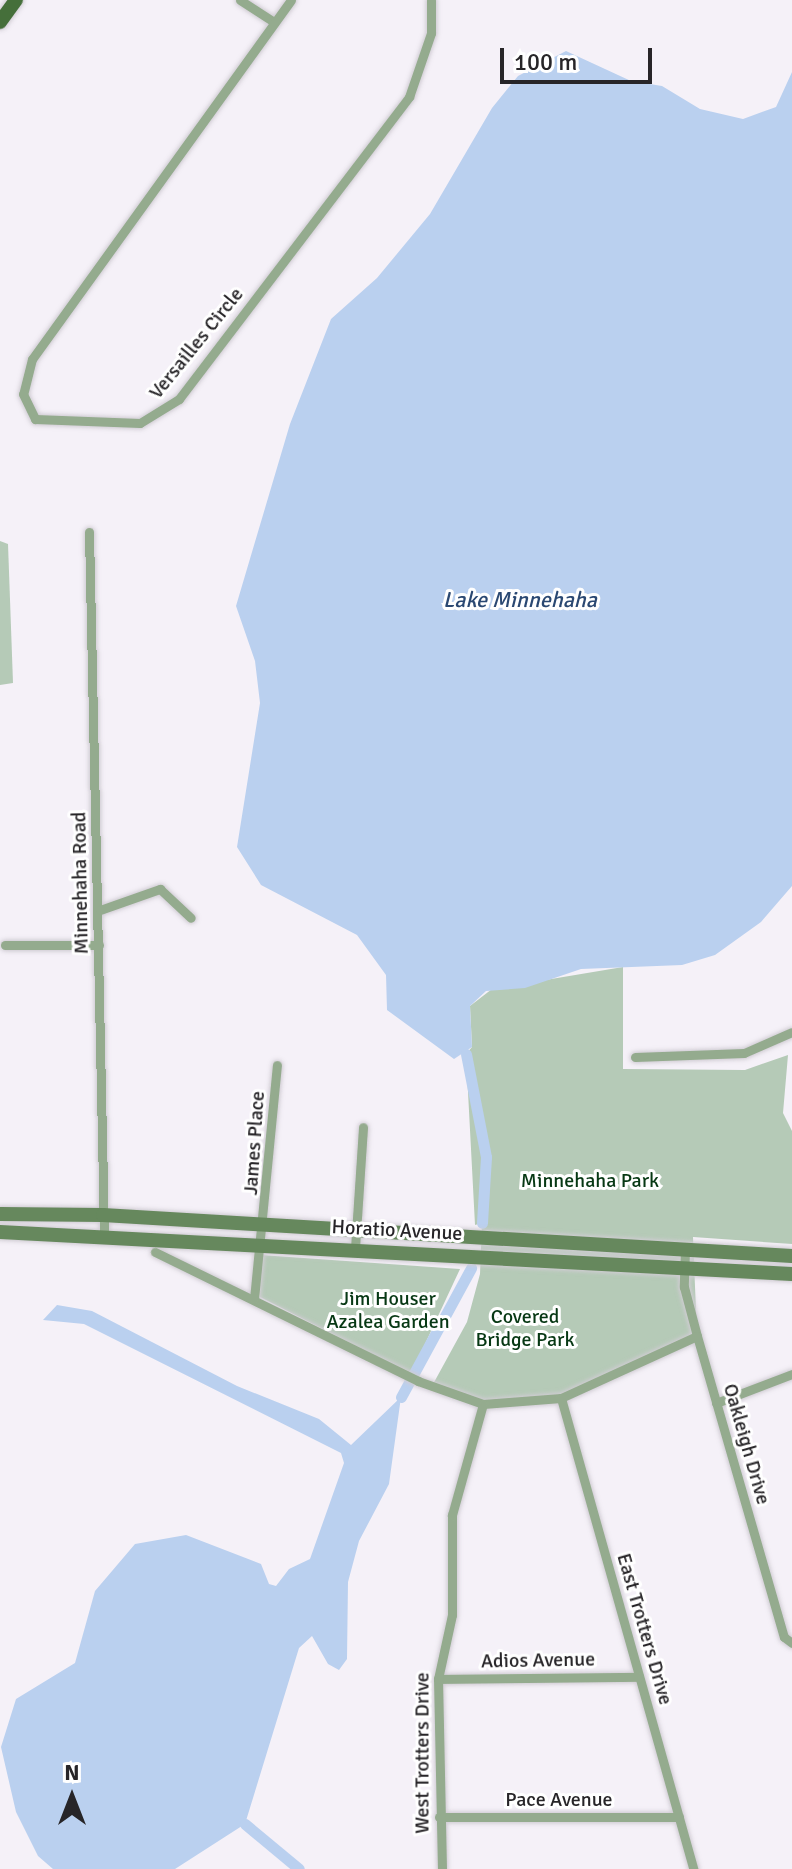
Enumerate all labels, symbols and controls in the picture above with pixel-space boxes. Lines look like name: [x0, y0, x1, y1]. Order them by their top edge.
scale bar: [504, 32, 656, 82]
text: 100 m: [514, 47, 577, 77]
street label: Versailles Circle: [144, 283, 248, 403]
water label: Lake Minnehaha: [443, 587, 597, 613]
street label: Minnehaha Road: [67, 811, 93, 955]
street label: James Place: [238, 1090, 270, 1196]
park label: Minnehaha Park: [521, 1168, 659, 1192]
street label: Horatio Avenue: [331, 1215, 463, 1245]
park label: Jim Houser Azalea Garden: [326, 1287, 450, 1334]
park label: Covered Bridge Park: [476, 1305, 574, 1352]
street label: Oakleigh Drive: [718, 1381, 776, 1507]
street label: East Trotters Drive: [612, 1550, 678, 1708]
street label: Adios Avenue: [481, 1647, 595, 1673]
street label: West Trotters Drive: [410, 1672, 434, 1834]
north arrow: [32, 1757, 112, 1837]
text: N: [64, 1759, 80, 1786]
street label: Pace Avenue: [505, 1787, 613, 1811]

